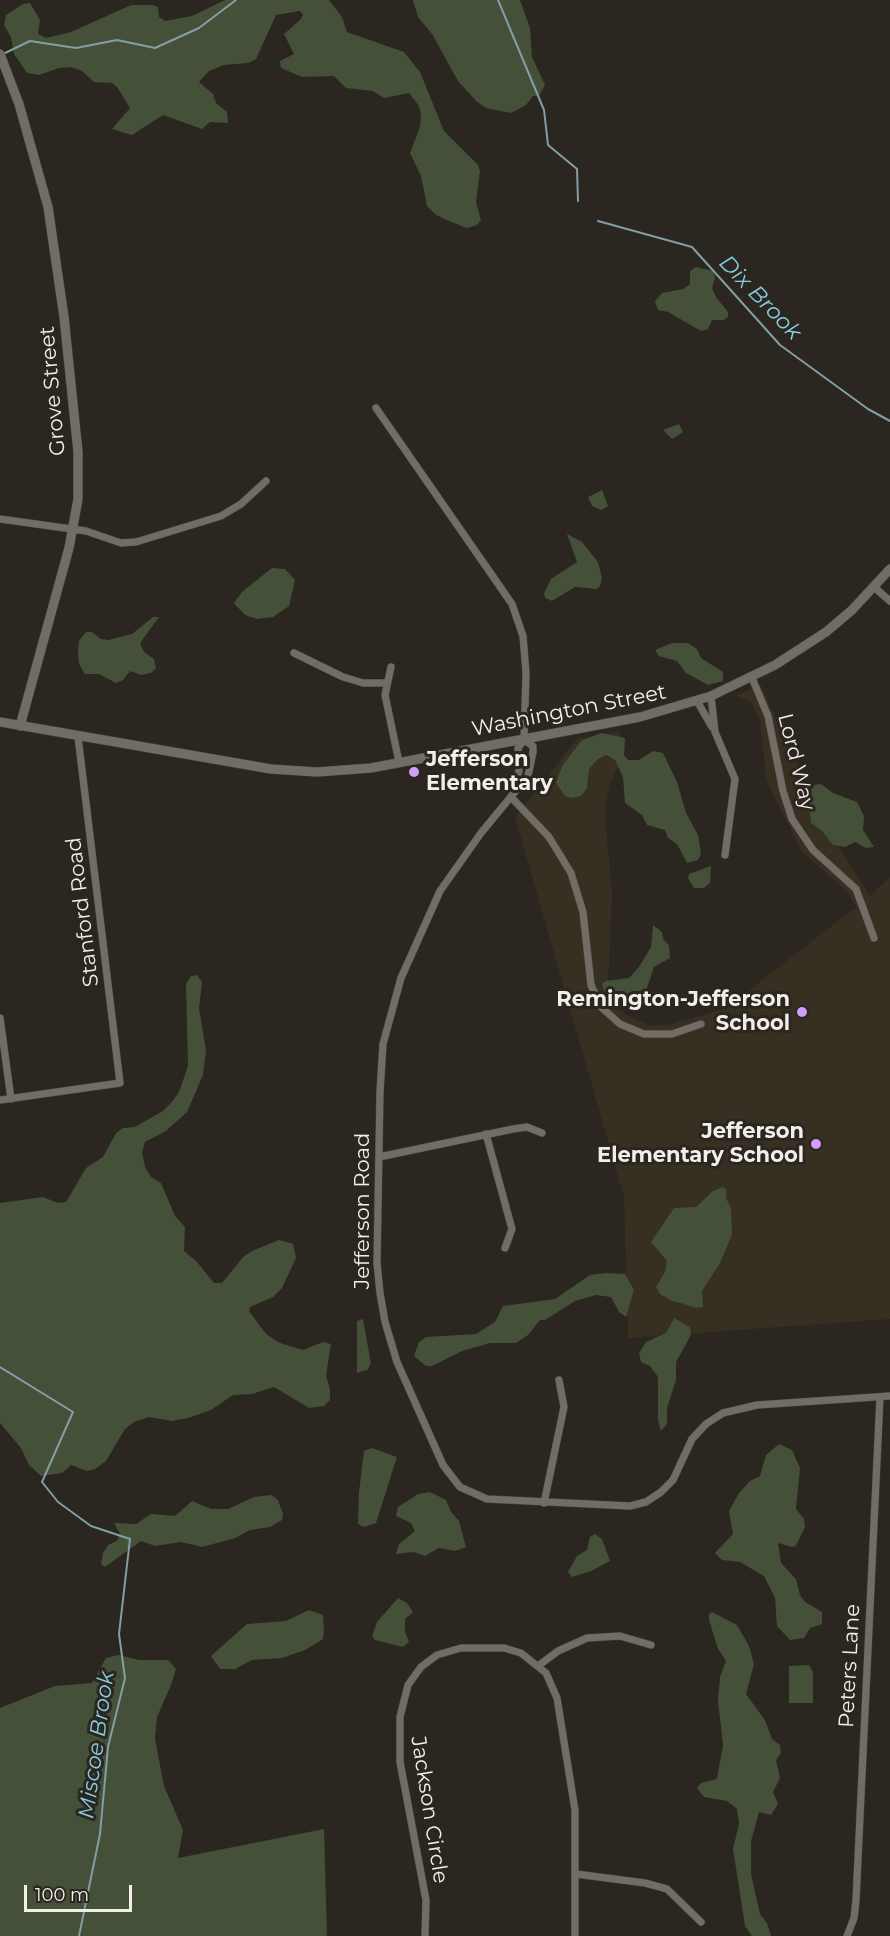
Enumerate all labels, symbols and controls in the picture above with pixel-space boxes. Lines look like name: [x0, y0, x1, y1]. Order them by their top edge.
water label: Dix Brook: [713, 250, 807, 346]
street label: Grove Street: [35, 325, 71, 457]
street label: Washington Street: [470, 680, 668, 742]
street label: Lord Way: [772, 711, 820, 813]
place label: Jefferson Elementary: [426, 747, 553, 797]
marker: Jefferson Elementary: [407, 765, 421, 779]
street label: Stanford Road: [61, 836, 105, 988]
place label: Remington-Jefferson School: [556, 987, 790, 1037]
marker: Remington-Jefferson School: [795, 1005, 809, 1019]
place label: Jefferson Elementary School: [597, 1119, 804, 1169]
street label: Jefferson Road: [350, 1133, 376, 1289]
marker: Jefferson Elementary School: [809, 1137, 823, 1151]
street label: Peters Lane: [834, 1603, 866, 1729]
water label: Miscoe Brook: [74, 1670, 120, 1820]
street label: Jackson Circle: [405, 1735, 453, 1885]
scale bar: [27, 1873, 135, 1911]
text: 100 m: [35, 1884, 89, 1906]

